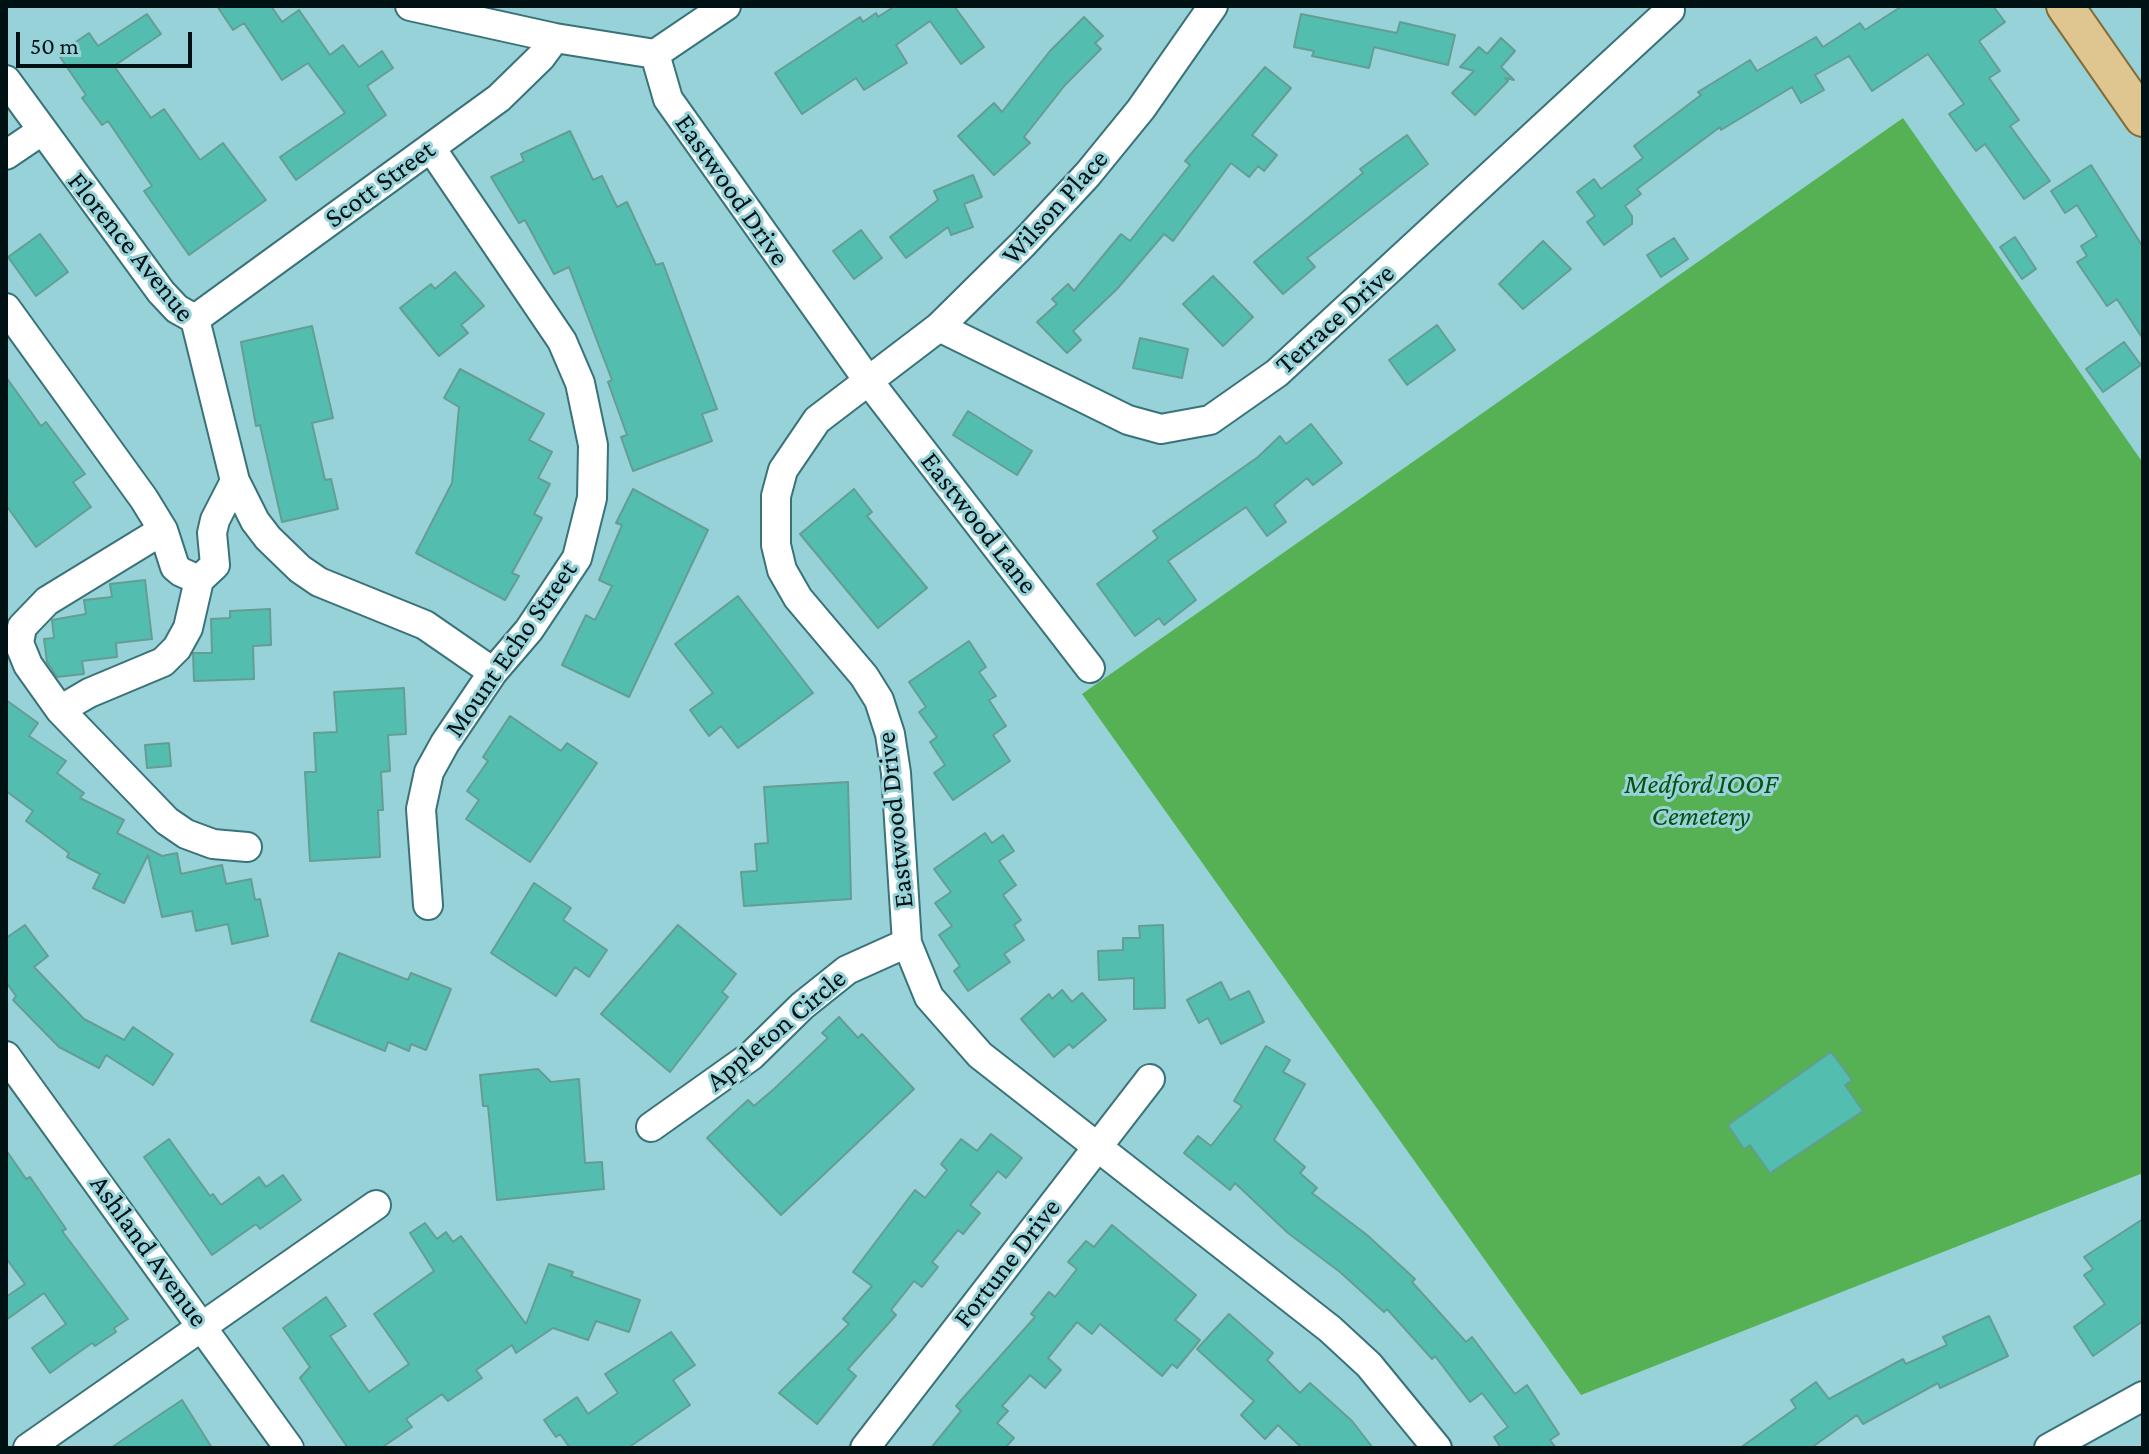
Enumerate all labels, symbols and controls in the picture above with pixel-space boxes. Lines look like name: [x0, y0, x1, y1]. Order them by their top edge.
scale bar: [20, 16, 196, 66]
text: 50 m: [30, 32, 79, 59]
street label: Eastwood Drive: [667, 108, 797, 272]
street label: Scott Street: [318, 133, 442, 235]
street label: Wilson Place: [995, 143, 1115, 271]
street label: Florence Avenue: [60, 165, 202, 329]
street label: Terrace Drive: [1269, 257, 1401, 381]
street label: Eastwood Lane: [913, 445, 1045, 601]
street label: Mount Echo Street: [438, 554, 584, 744]
street label: Eastwood Drive: [869, 730, 921, 910]
park label: Medford IOOF Cemetery: [1624, 767, 1778, 833]
street label: Appleton Circle: [699, 962, 853, 1098]
street label: Ashland Avenue: [83, 1168, 215, 1334]
street label: Fortune Drive: [946, 1192, 1068, 1334]

